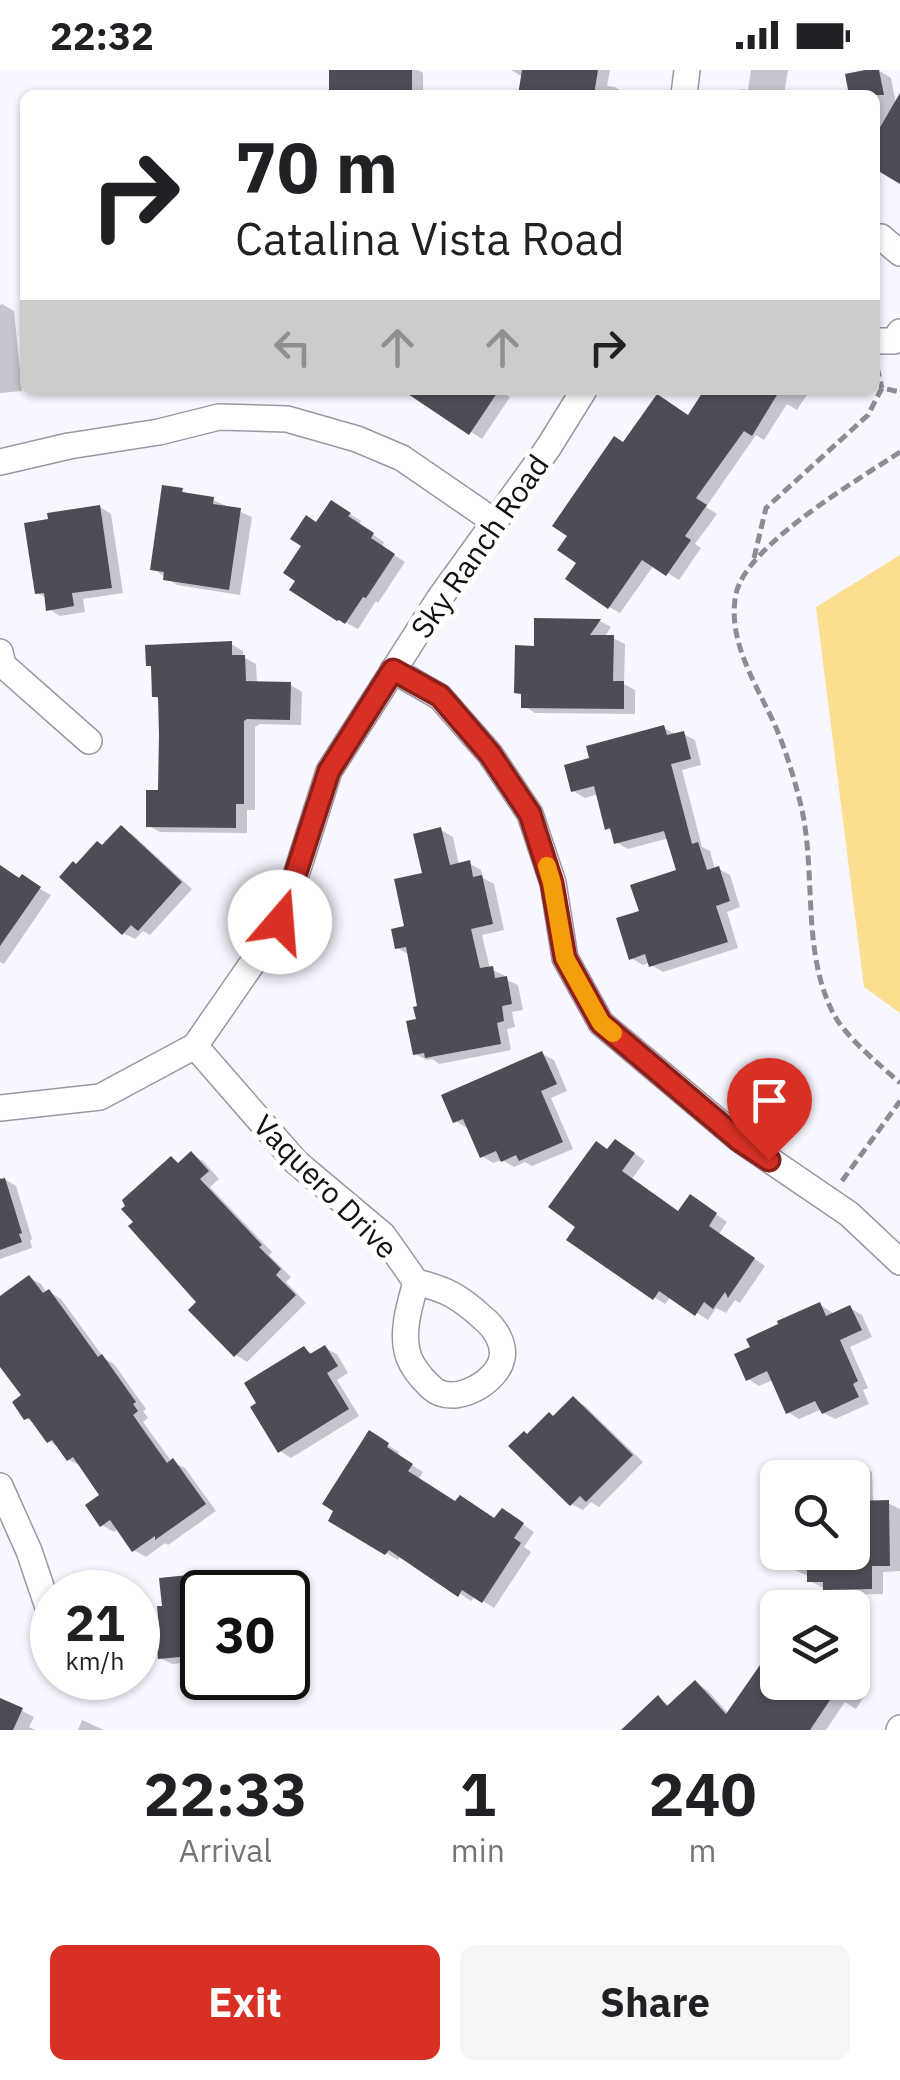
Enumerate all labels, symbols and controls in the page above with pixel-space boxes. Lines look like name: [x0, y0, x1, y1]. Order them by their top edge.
text: 22:32: [50, 11, 154, 60]
text: 70 m: [235, 121, 398, 212]
icon: right: [70, 130, 200, 260]
text: Catalina Vista Road: [235, 209, 625, 267]
icon: left: [265, 320, 320, 375]
icon: ahead: [370, 320, 425, 375]
icon: ahead: [475, 320, 530, 375]
icon: right: [580, 320, 635, 375]
street label: Sky Ranch Road: [401, 447, 557, 645]
position arrow: [228, 870, 332, 974]
pin: [727, 1058, 812, 1161]
icon: arrive: [742, 1073, 797, 1128]
street label: Vaquero Drive: [246, 1106, 406, 1266]
map controls: [760, 1460, 870, 1700]
button: search: [760, 1460, 870, 1570]
speed limit sign: 30: [180, 1570, 310, 1700]
text: 21: [65, 1590, 125, 1655]
button: layers: [760, 1590, 870, 1700]
text: km/h: [66, 1644, 124, 1677]
text: 22:33: [144, 1754, 307, 1833]
text: 1: [460, 1754, 496, 1833]
text: 240: [648, 1754, 756, 1833]
text: Arrival: [179, 1829, 272, 1871]
text: min: [451, 1829, 505, 1871]
text: m: [689, 1829, 716, 1871]
button: Exit: [50, 1945, 440, 2060]
button: Share: [460, 1945, 850, 2060]

